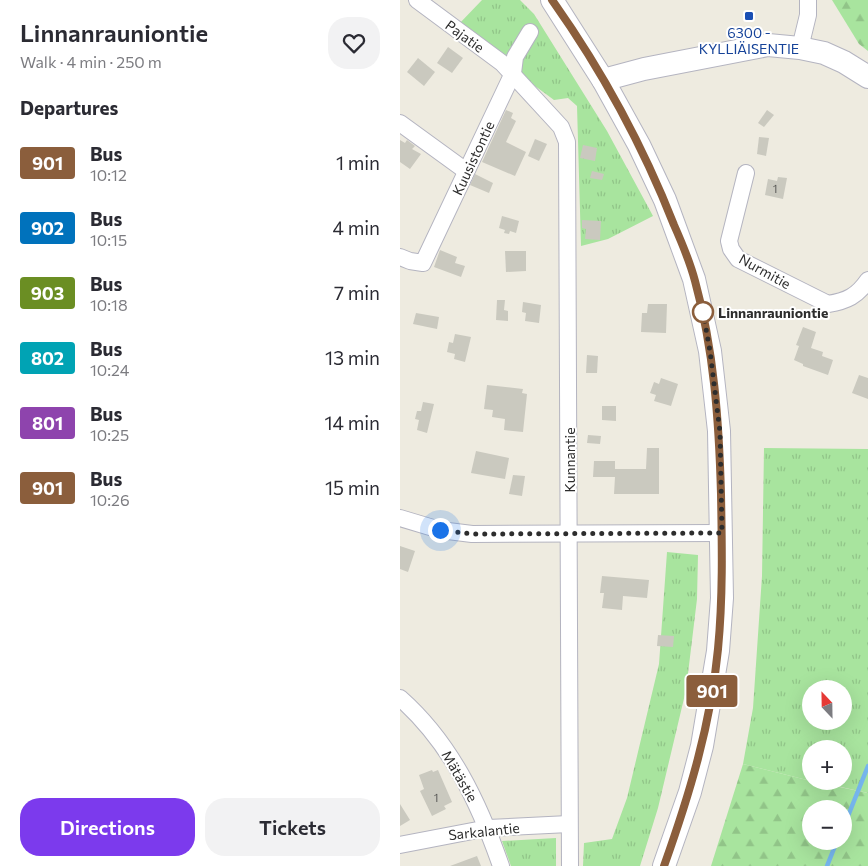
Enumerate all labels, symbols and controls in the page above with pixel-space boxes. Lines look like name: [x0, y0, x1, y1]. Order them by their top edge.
marker: 6300 - KYLLIÄISENTIE: [743, 10, 755, 22]
street label: Pajatie: [442, 16, 488, 56]
button: heart: [328, 17, 380, 69]
text: Linnanrauniontie: [20, 18, 208, 47]
place label: 6300 - KYLLIÄISENTIE: [699, 24, 799, 57]
text: Walk · 4 min · 250 m: [20, 52, 162, 71]
text: Departures: [20, 96, 118, 119]
street label: Kuusistontie: [448, 118, 498, 198]
text: Bus: [90, 142, 122, 165]
text: 1 min: [336, 151, 380, 174]
text: 901: [32, 152, 63, 174]
text: 10:12: [90, 165, 127, 184]
house number: 1: [773, 182, 777, 195]
text: Bus: [90, 207, 122, 230]
text: 4 min: [333, 216, 380, 239]
text: 902: [31, 217, 64, 239]
text: 10:15: [90, 230, 127, 249]
street label: Nurmitie: [736, 250, 794, 292]
text: Bus: [90, 272, 122, 295]
text: 7 min: [334, 281, 380, 304]
text: 903: [31, 282, 64, 304]
text: 10:18: [90, 295, 128, 314]
marker: Linnanrauniontie: [692, 301, 714, 323]
place label: Linnanrauniontie: [718, 304, 828, 321]
text: Bus: [90, 337, 122, 360]
text: 13 min: [325, 346, 380, 369]
text: 802: [31, 347, 64, 369]
text: 10:24: [90, 360, 129, 379]
text: Bus: [90, 402, 122, 425]
text: 14 min: [324, 411, 380, 434]
text: 801: [32, 412, 63, 434]
text: 10:25: [90, 425, 129, 444]
street label: Kunnantie: [561, 427, 578, 493]
text: Bus: [90, 467, 122, 490]
text: 15 min: [325, 476, 380, 499]
text: 901: [32, 477, 63, 499]
text: 10:26: [90, 490, 130, 509]
your location: [428, 518, 453, 543]
line badge: 901: [683, 675, 741, 707]
text: 901: [696, 680, 728, 702]
north arrow: [802, 680, 852, 730]
map controls: [802, 680, 852, 850]
button: +: [802, 740, 852, 790]
street label: Mätästie: [438, 747, 482, 805]
house number: 1: [434, 791, 438, 804]
button: Directions: [20, 798, 195, 856]
button: Tickets: [205, 798, 380, 856]
button: −: [802, 800, 852, 850]
street label: Sarkalantie: [447, 819, 521, 843]

